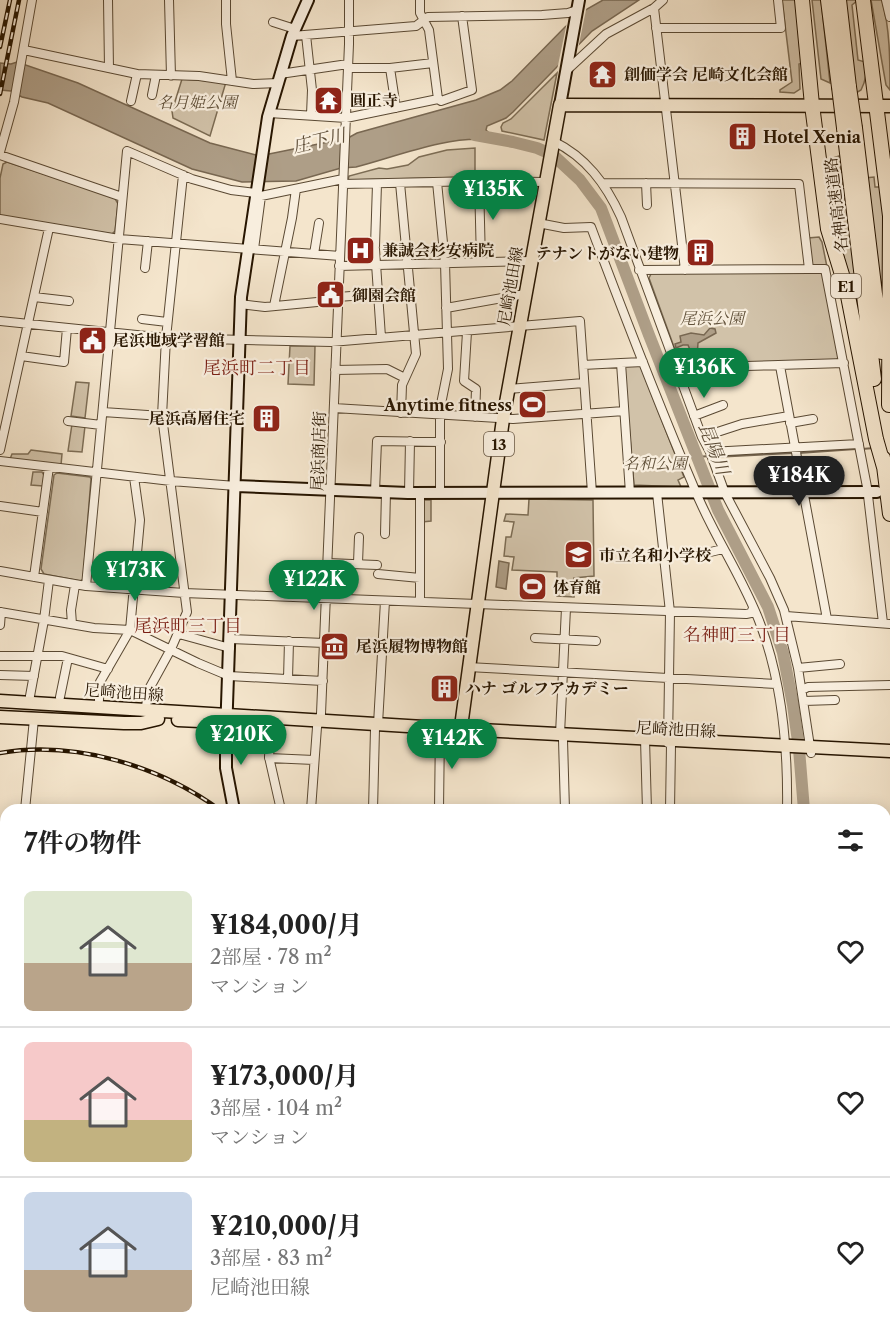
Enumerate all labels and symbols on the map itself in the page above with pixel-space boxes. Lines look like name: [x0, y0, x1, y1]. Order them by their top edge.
temple icon: 創価学会 尼崎文化会館: [587, 58, 619, 90]
place label: 創価学会 尼崎文化会館: [624, 64, 788, 84]
temple icon: 圓正寺: [313, 84, 345, 116]
place label: 圓正寺: [350, 90, 398, 110]
park label: 名月姫公園: [157, 92, 240, 112]
building icon: Hotel Xenia: [726, 121, 758, 153]
water label: 庄下川: [290, 124, 350, 158]
place label: Hotel Xenia: [763, 127, 862, 147]
street label: 名神高速道路: [820, 156, 852, 254]
pin: ¥135K: [451, 170, 535, 221]
hospital icon: 兼誠会杉安病院: [345, 234, 377, 266]
building icon: テナントがない建物: [684, 237, 716, 269]
place label: 兼誠会杉安病院: [382, 240, 494, 260]
place label: テナントがない建物: [536, 243, 679, 263]
street label: 尼崎池田線: [493, 245, 527, 327]
road number: E1: [831, 274, 861, 298]
public building icon: 御園会館: [315, 279, 347, 311]
place label: 御園会館: [352, 285, 416, 305]
park label: 尾浜公園: [680, 308, 747, 328]
public building icon: 尾浜地域学習館: [76, 324, 108, 356]
place label: 尾浜地域学習館: [113, 330, 225, 350]
pin: ¥136K: [662, 348, 746, 399]
district label: 尾浜町二丁目: [203, 357, 311, 379]
sports icon: Anytime fitness: [517, 389, 549, 421]
place label: Anytime fitness: [383, 395, 512, 415]
building icon: 尾浜高層住宅: [250, 402, 282, 434]
place label: 尾浜高層住宅: [149, 408, 245, 428]
street label: 尾浜商店街: [307, 411, 329, 491]
water label: 昆陽川: [694, 420, 735, 480]
road number: 13: [484, 432, 514, 456]
park label: 名和公園: [623, 453, 690, 473]
pin: ¥184K: [757, 456, 841, 507]
school or university icon: 市立名和小学校: [562, 539, 594, 571]
place label: 市立名和小学校: [599, 545, 712, 565]
pin: ¥173K: [93, 551, 177, 602]
pin: ¥122K: [272, 560, 356, 611]
sports icon: 体育館: [516, 571, 548, 603]
place label: 体育館: [553, 577, 601, 597]
district label: 尾浜町三丁目: [134, 615, 242, 637]
district label: 名神町三丁目: [683, 624, 791, 646]
museum icon: 尾浜履物博物館: [319, 630, 351, 662]
place label: 尾浜履物博物館: [356, 636, 468, 656]
building icon: ハナ ゴルフアカデミー: [428, 672, 460, 704]
place label: ハナ ゴルフアカデミー: [465, 678, 629, 698]
street label: 尼崎池田線: [83, 679, 165, 705]
pin: ¥210K: [199, 715, 283, 766]
street label: 尼崎池田線: [636, 717, 716, 741]
pin: ¥142K: [410, 719, 494, 770]

